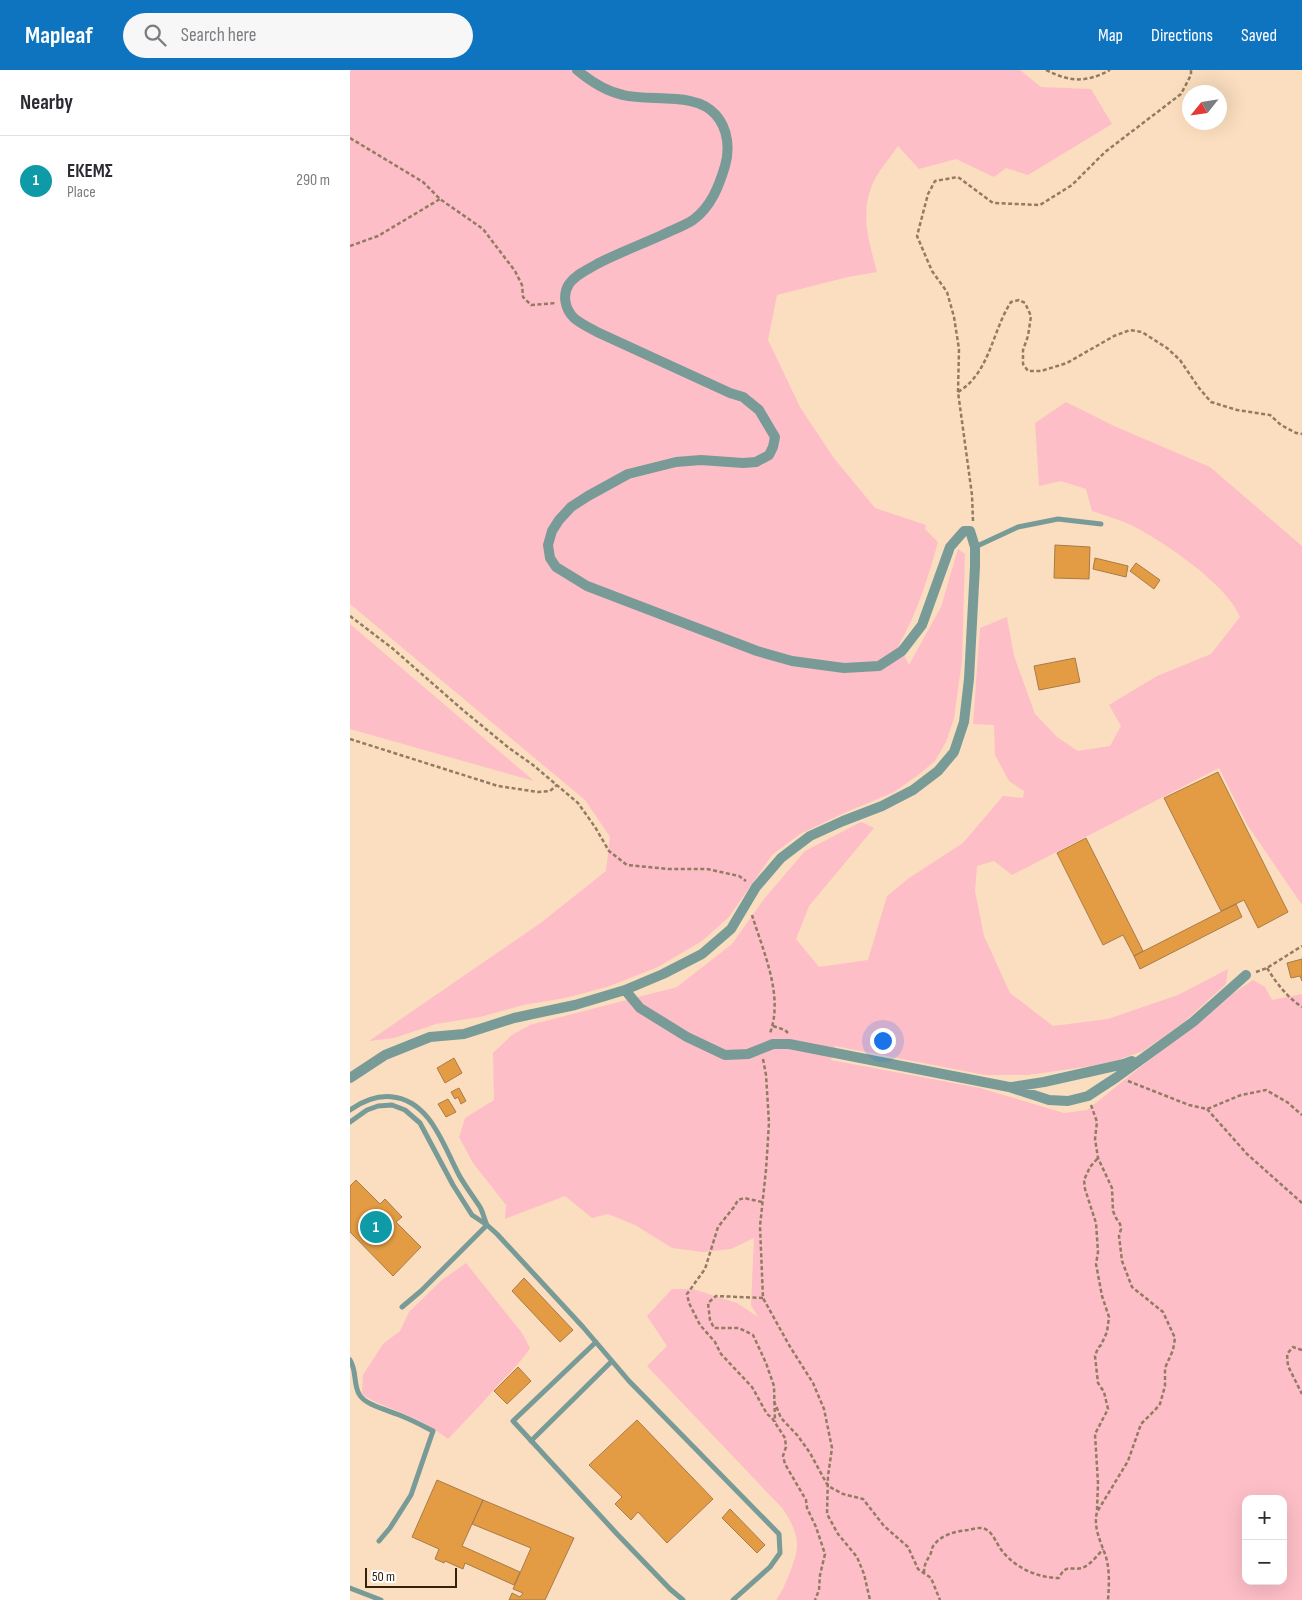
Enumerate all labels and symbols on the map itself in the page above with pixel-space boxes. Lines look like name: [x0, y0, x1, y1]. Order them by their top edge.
north arrow: [1182, 85, 1227, 130]
your location: [870, 1028, 896, 1054]
pin: 1: [360, 1208, 392, 1246]
scale bar: [365, 1565, 458, 1588]

